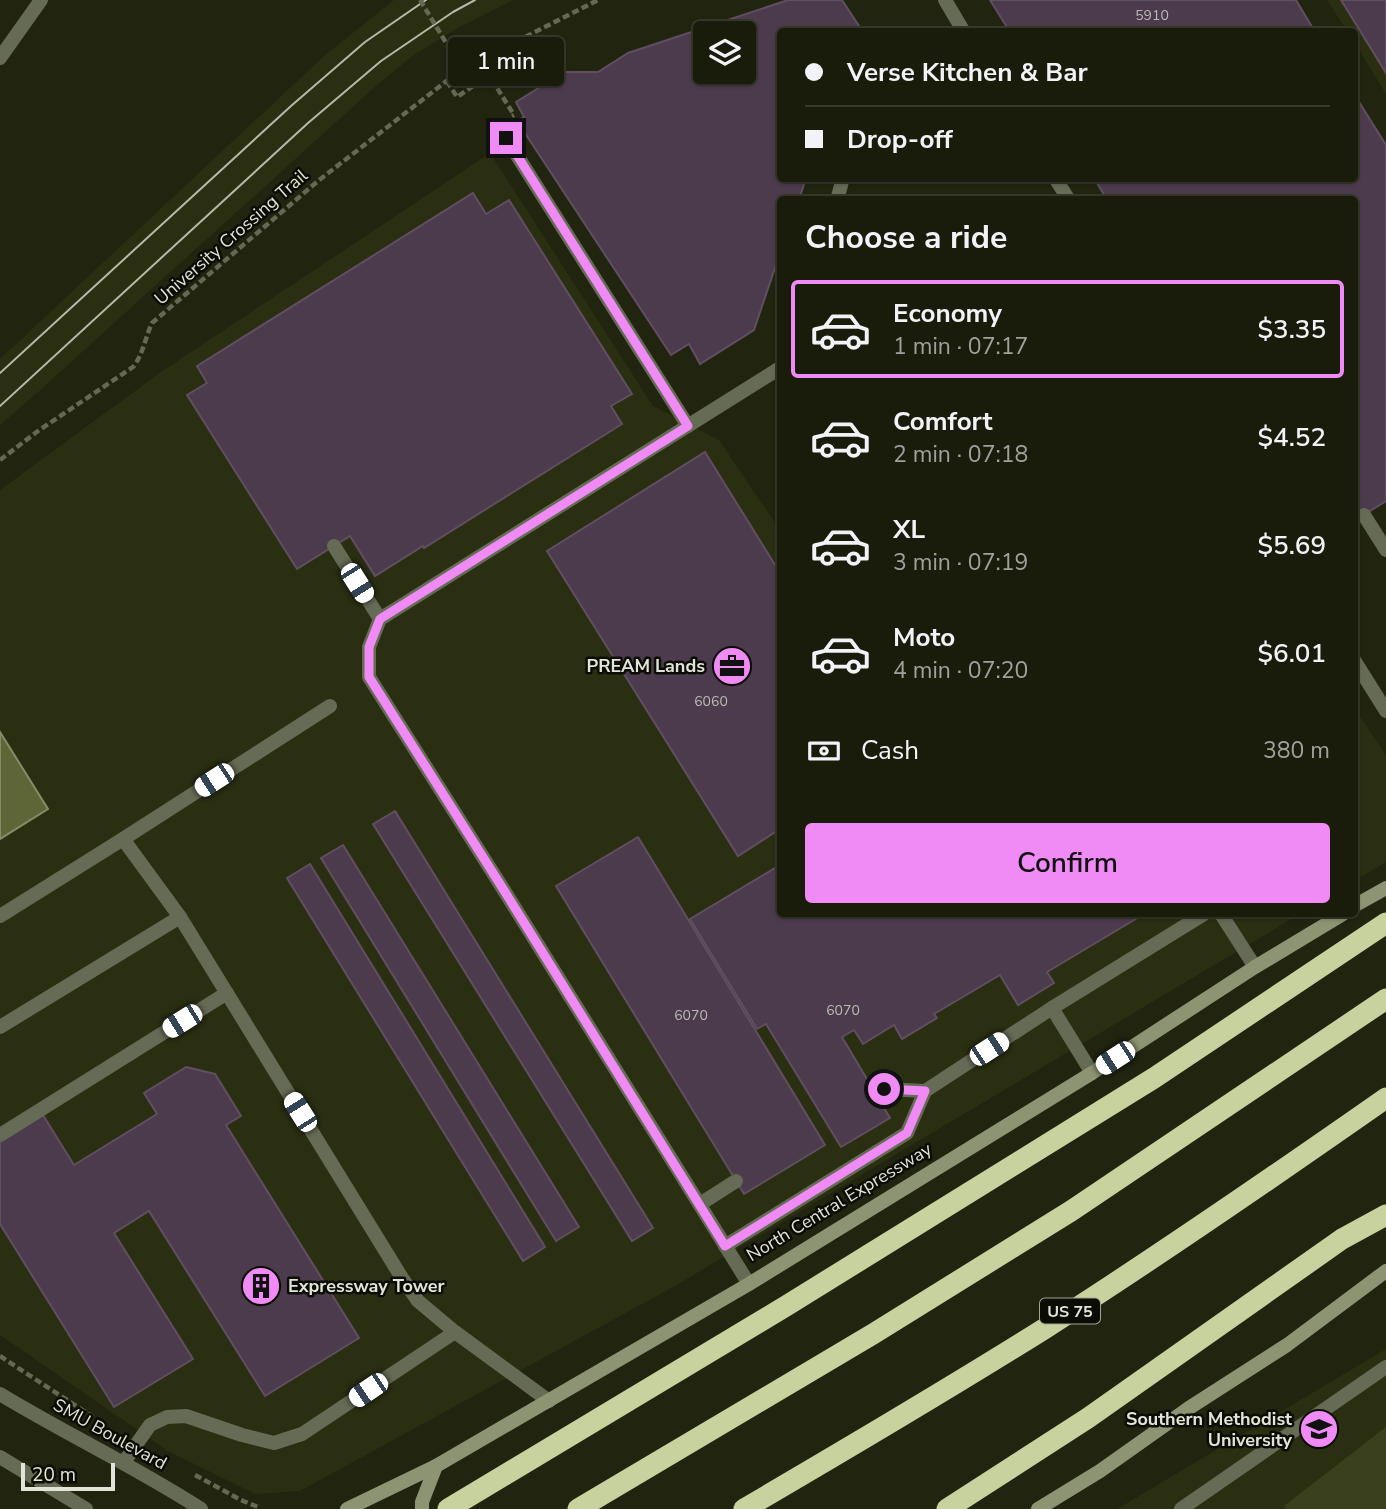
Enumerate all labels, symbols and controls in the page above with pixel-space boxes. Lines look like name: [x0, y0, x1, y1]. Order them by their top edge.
house number: 5910: [1135, 6, 1169, 25]
map controls: [693, 21, 756, 84]
button: layers: [693, 21, 756, 84]
callout: 1 min: [448, 37, 564, 86]
text: 1 min: [477, 46, 535, 77]
text: Verse Kitchen & Bar: [847, 55, 1088, 90]
route end: [490, 122, 522, 154]
text: Drop-off: [847, 122, 953, 157]
street label: University Crossing Trail: [149, 163, 313, 310]
text: Choose a ride: [805, 216, 1007, 259]
text: Economy: [893, 296, 1002, 331]
icon: car: [809, 298, 872, 361]
text: $3.35: [1257, 312, 1326, 347]
text: 1 min · 07:17: [893, 331, 1028, 362]
text: Comfort: [893, 404, 993, 439]
icon: car: [809, 406, 872, 469]
text: $4.52: [1257, 420, 1326, 455]
text: 2 min · 07:18: [893, 439, 1028, 470]
text: XL: [893, 512, 925, 547]
icon: car: [809, 514, 872, 577]
text: $5.69: [1257, 528, 1326, 563]
text: 3 min · 07:19: [893, 547, 1028, 578]
car: [337, 560, 378, 606]
text: Moto: [893, 620, 955, 655]
icon: car: [809, 622, 872, 685]
text: $6.01: [1257, 636, 1326, 671]
office icon: PREAM Lands: [711, 645, 753, 687]
place label: PREAM Lands: [586, 654, 705, 678]
text: 4 min · 07:20: [893, 655, 1028, 686]
house number: 6060: [694, 692, 728, 711]
icon: cash: [805, 732, 843, 770]
text: Cash: [861, 733, 919, 768]
text: 380 m: [1263, 735, 1330, 766]
car: [191, 760, 238, 800]
button: Confirm: [805, 823, 1330, 903]
car: [159, 1001, 206, 1041]
house number: 6070: [826, 1001, 860, 1020]
house number: 6070: [674, 1006, 708, 1025]
car: [966, 1029, 1013, 1069]
car: [1092, 1038, 1139, 1078]
route start: [868, 1073, 900, 1105]
car: [280, 1089, 321, 1135]
street label: North Central Expressway: [742, 1137, 937, 1267]
building icon: Expressway Tower: [240, 1265, 282, 1307]
place label: Expressway Tower: [288, 1274, 445, 1298]
road number: US 75: [1040, 1298, 1100, 1324]
car: [345, 1370, 392, 1410]
street label: SMU Boulevard: [49, 1393, 171, 1475]
place label: Southern Methodist University: [1126, 1407, 1293, 1452]
school or university icon: Southern Methodist University: [1298, 1408, 1340, 1450]
scale bar: [21, 1460, 116, 1492]
text: 20 m: [32, 1462, 76, 1488]

